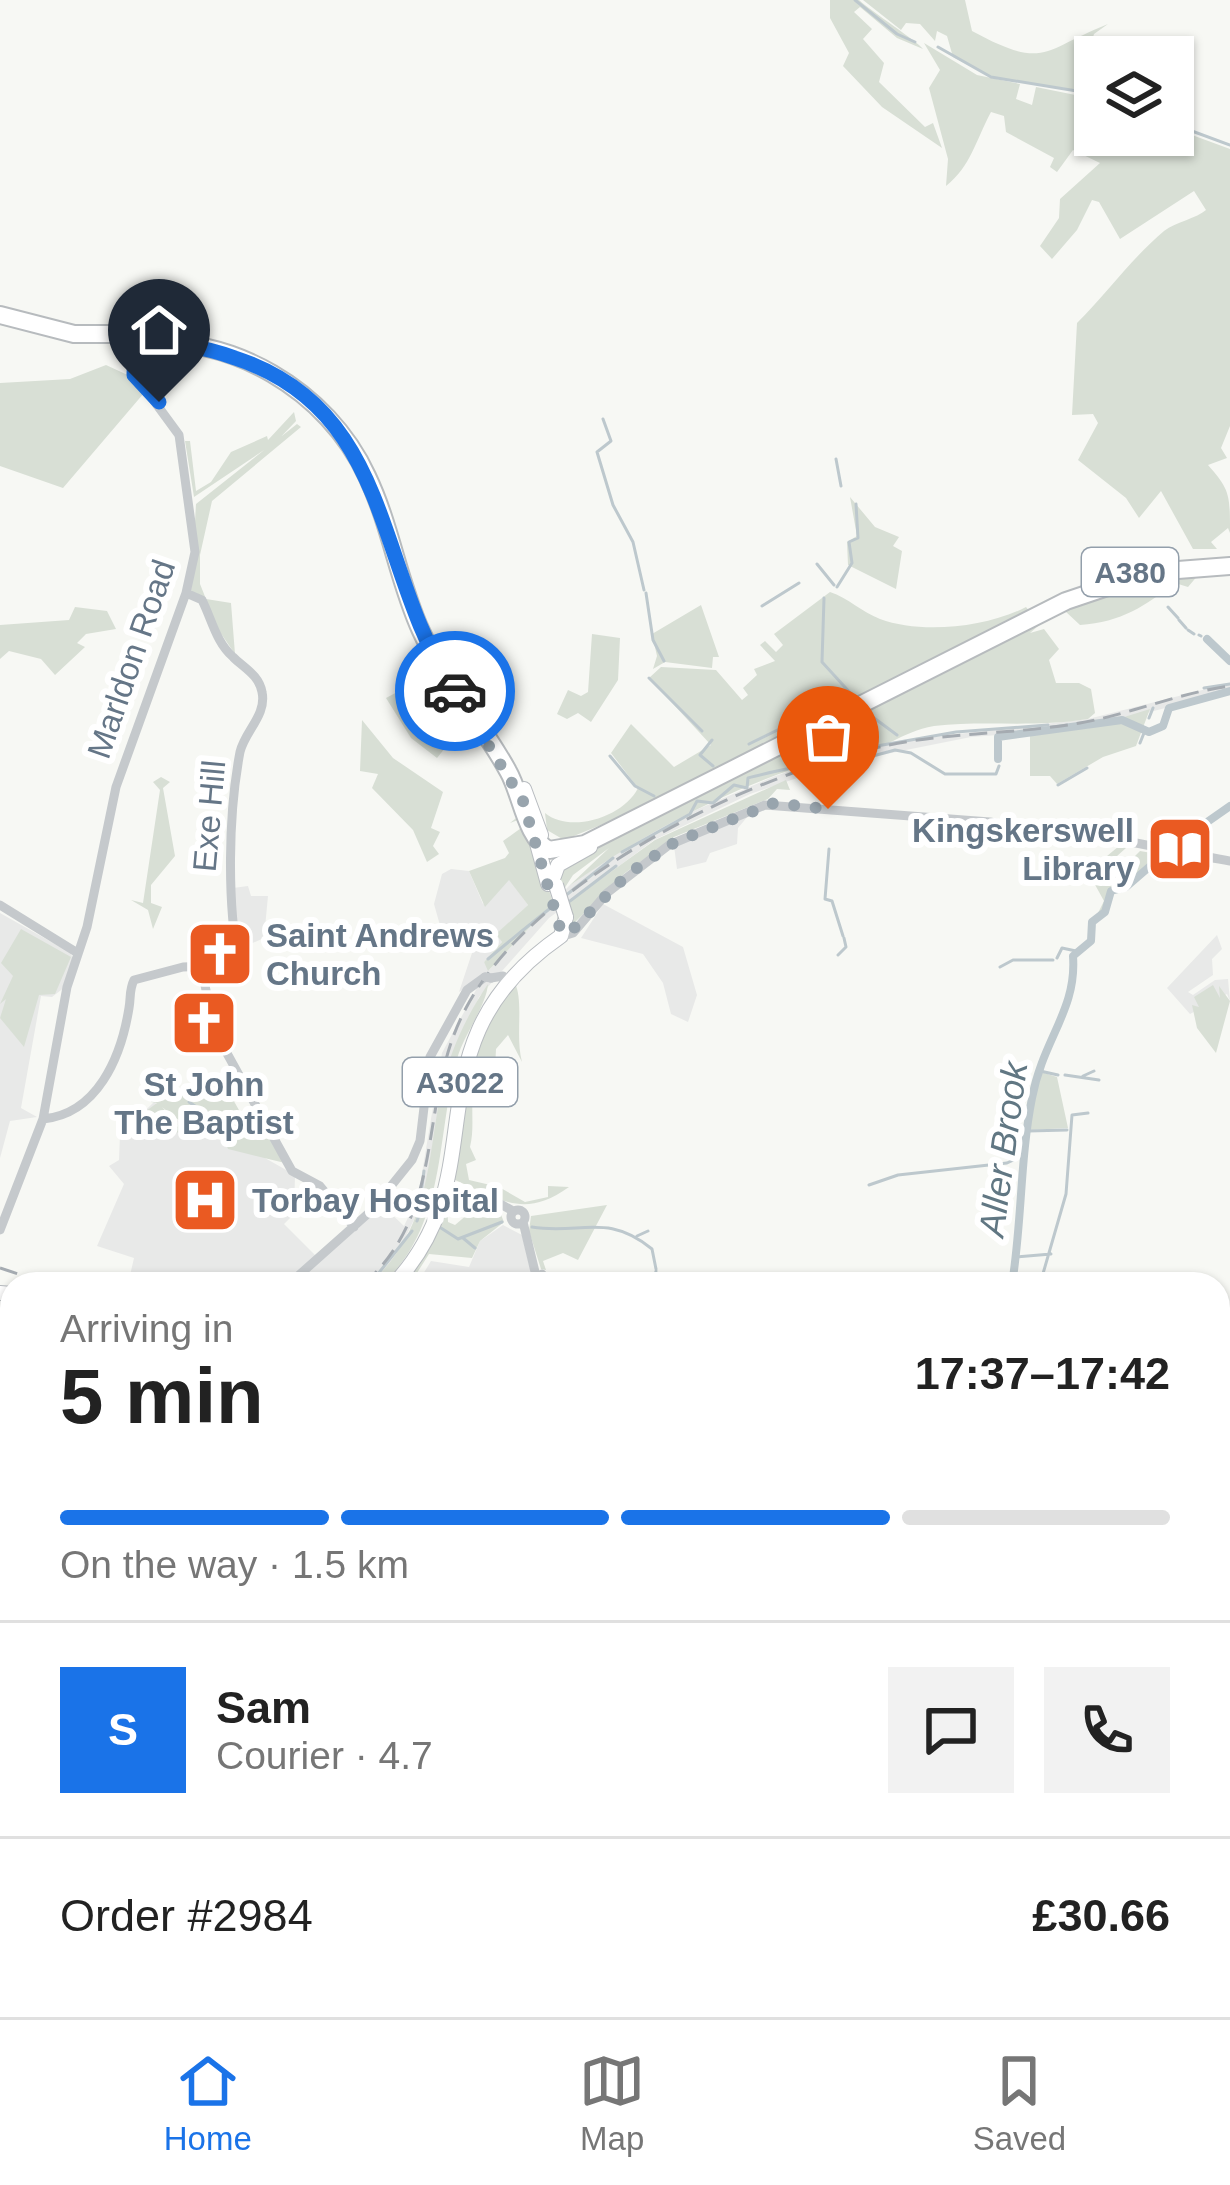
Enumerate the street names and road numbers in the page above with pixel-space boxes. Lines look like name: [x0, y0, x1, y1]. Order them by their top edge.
road number: A380: [1082, 548, 1178, 596]
street label: Marldon Road: [80, 555, 182, 763]
street label: Exe Hill: [186, 759, 232, 873]
road number: A3022: [403, 1058, 517, 1106]

